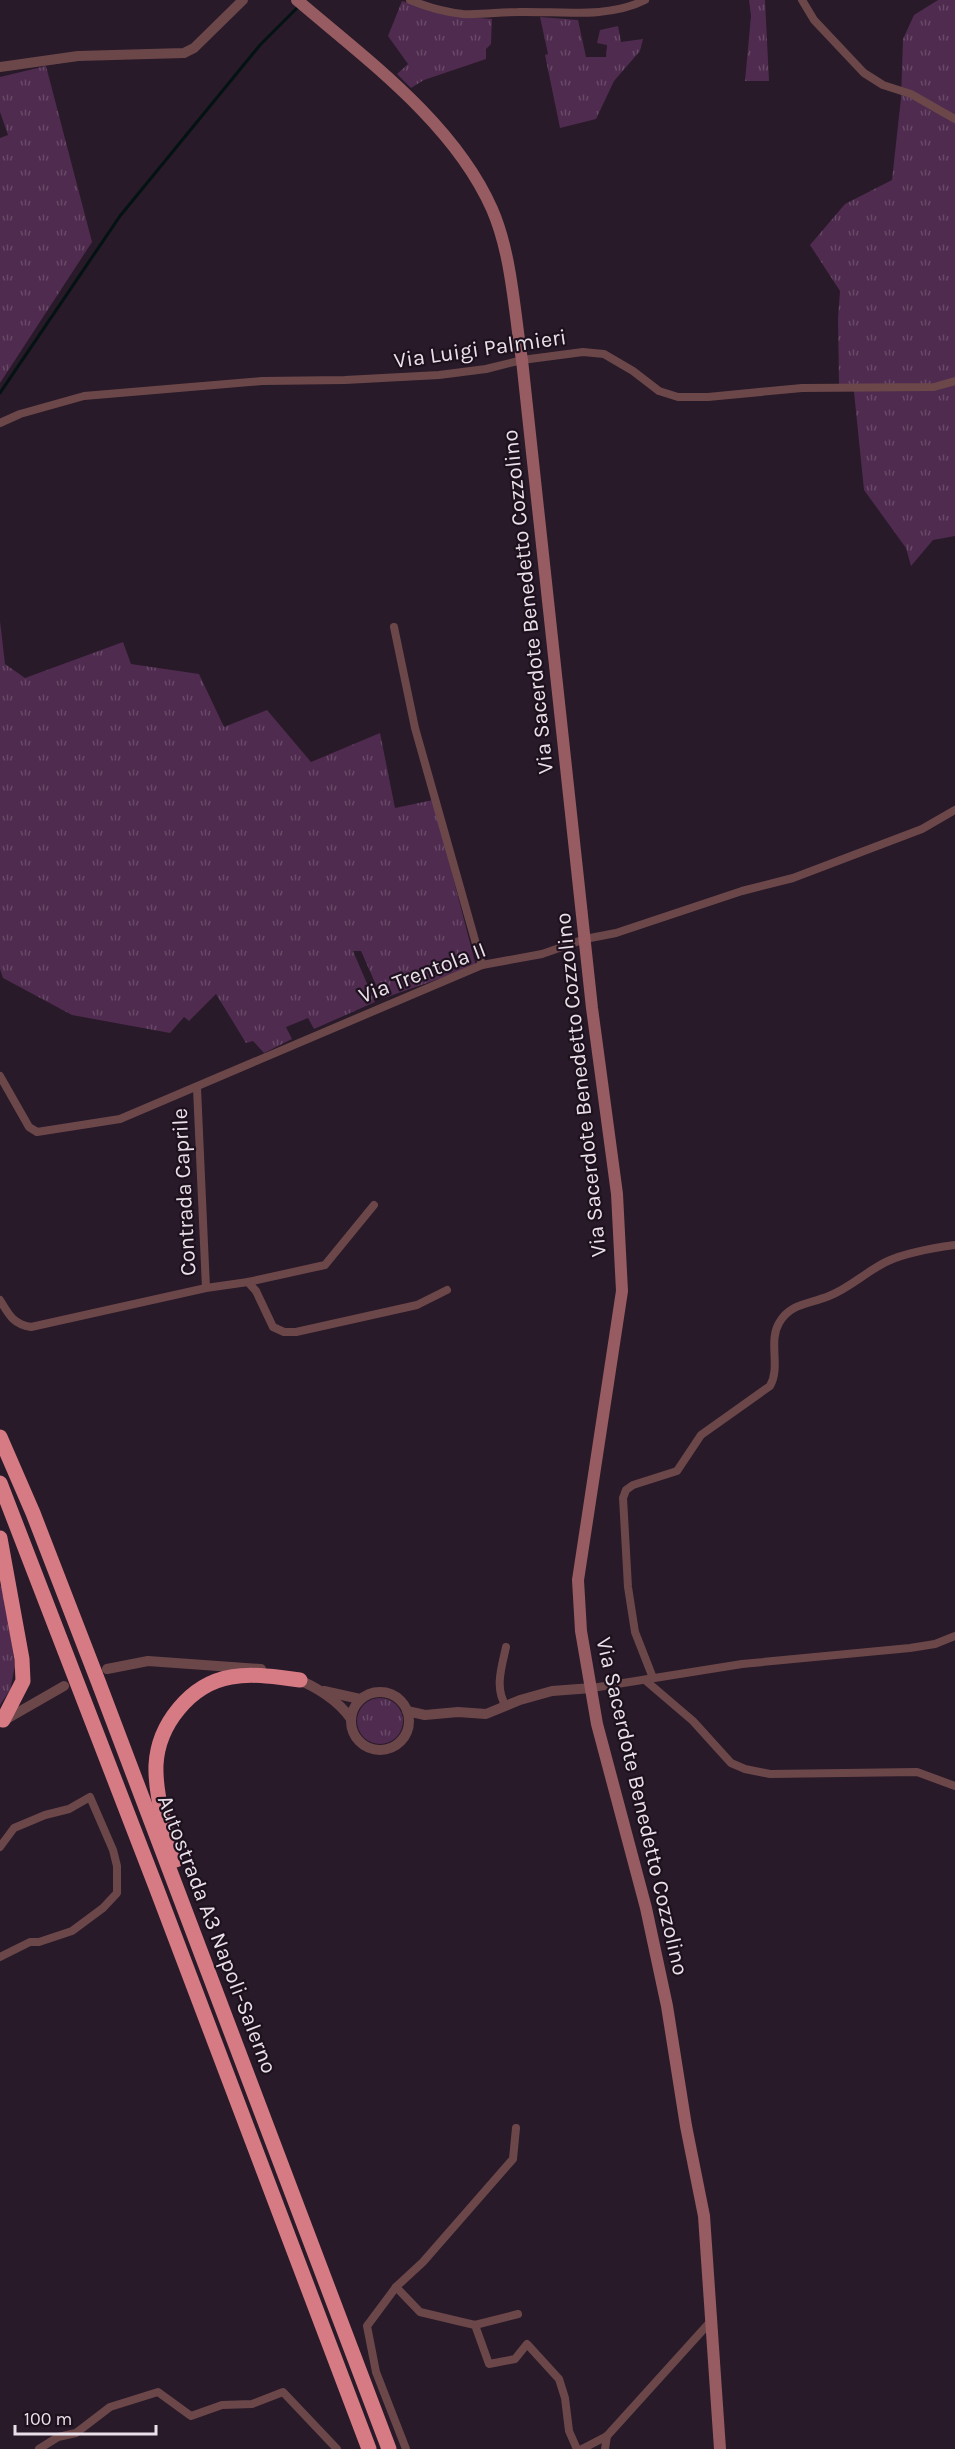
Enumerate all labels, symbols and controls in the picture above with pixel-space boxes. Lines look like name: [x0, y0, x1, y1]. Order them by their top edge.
street label: Via Luigi Palmieri: [392, 324, 568, 374]
street label: Via Sacerdote Benedetto Cozzolino: [497, 428, 559, 775]
street label: Via Sacerdote Benedetto Cozzolino: [550, 911, 612, 1258]
street label: Via Trentola II: [355, 937, 490, 1009]
street label: Contrada Caprile: [167, 1107, 201, 1276]
street label: Via Sacerdote Benedetto Cozzolino: [590, 1635, 694, 1978]
street label: Autostrada A3 Napoli-Salerno: [152, 1792, 282, 2077]
scale bar: [15, 2398, 156, 2436]
text: 100 m: [24, 2408, 72, 2430]

